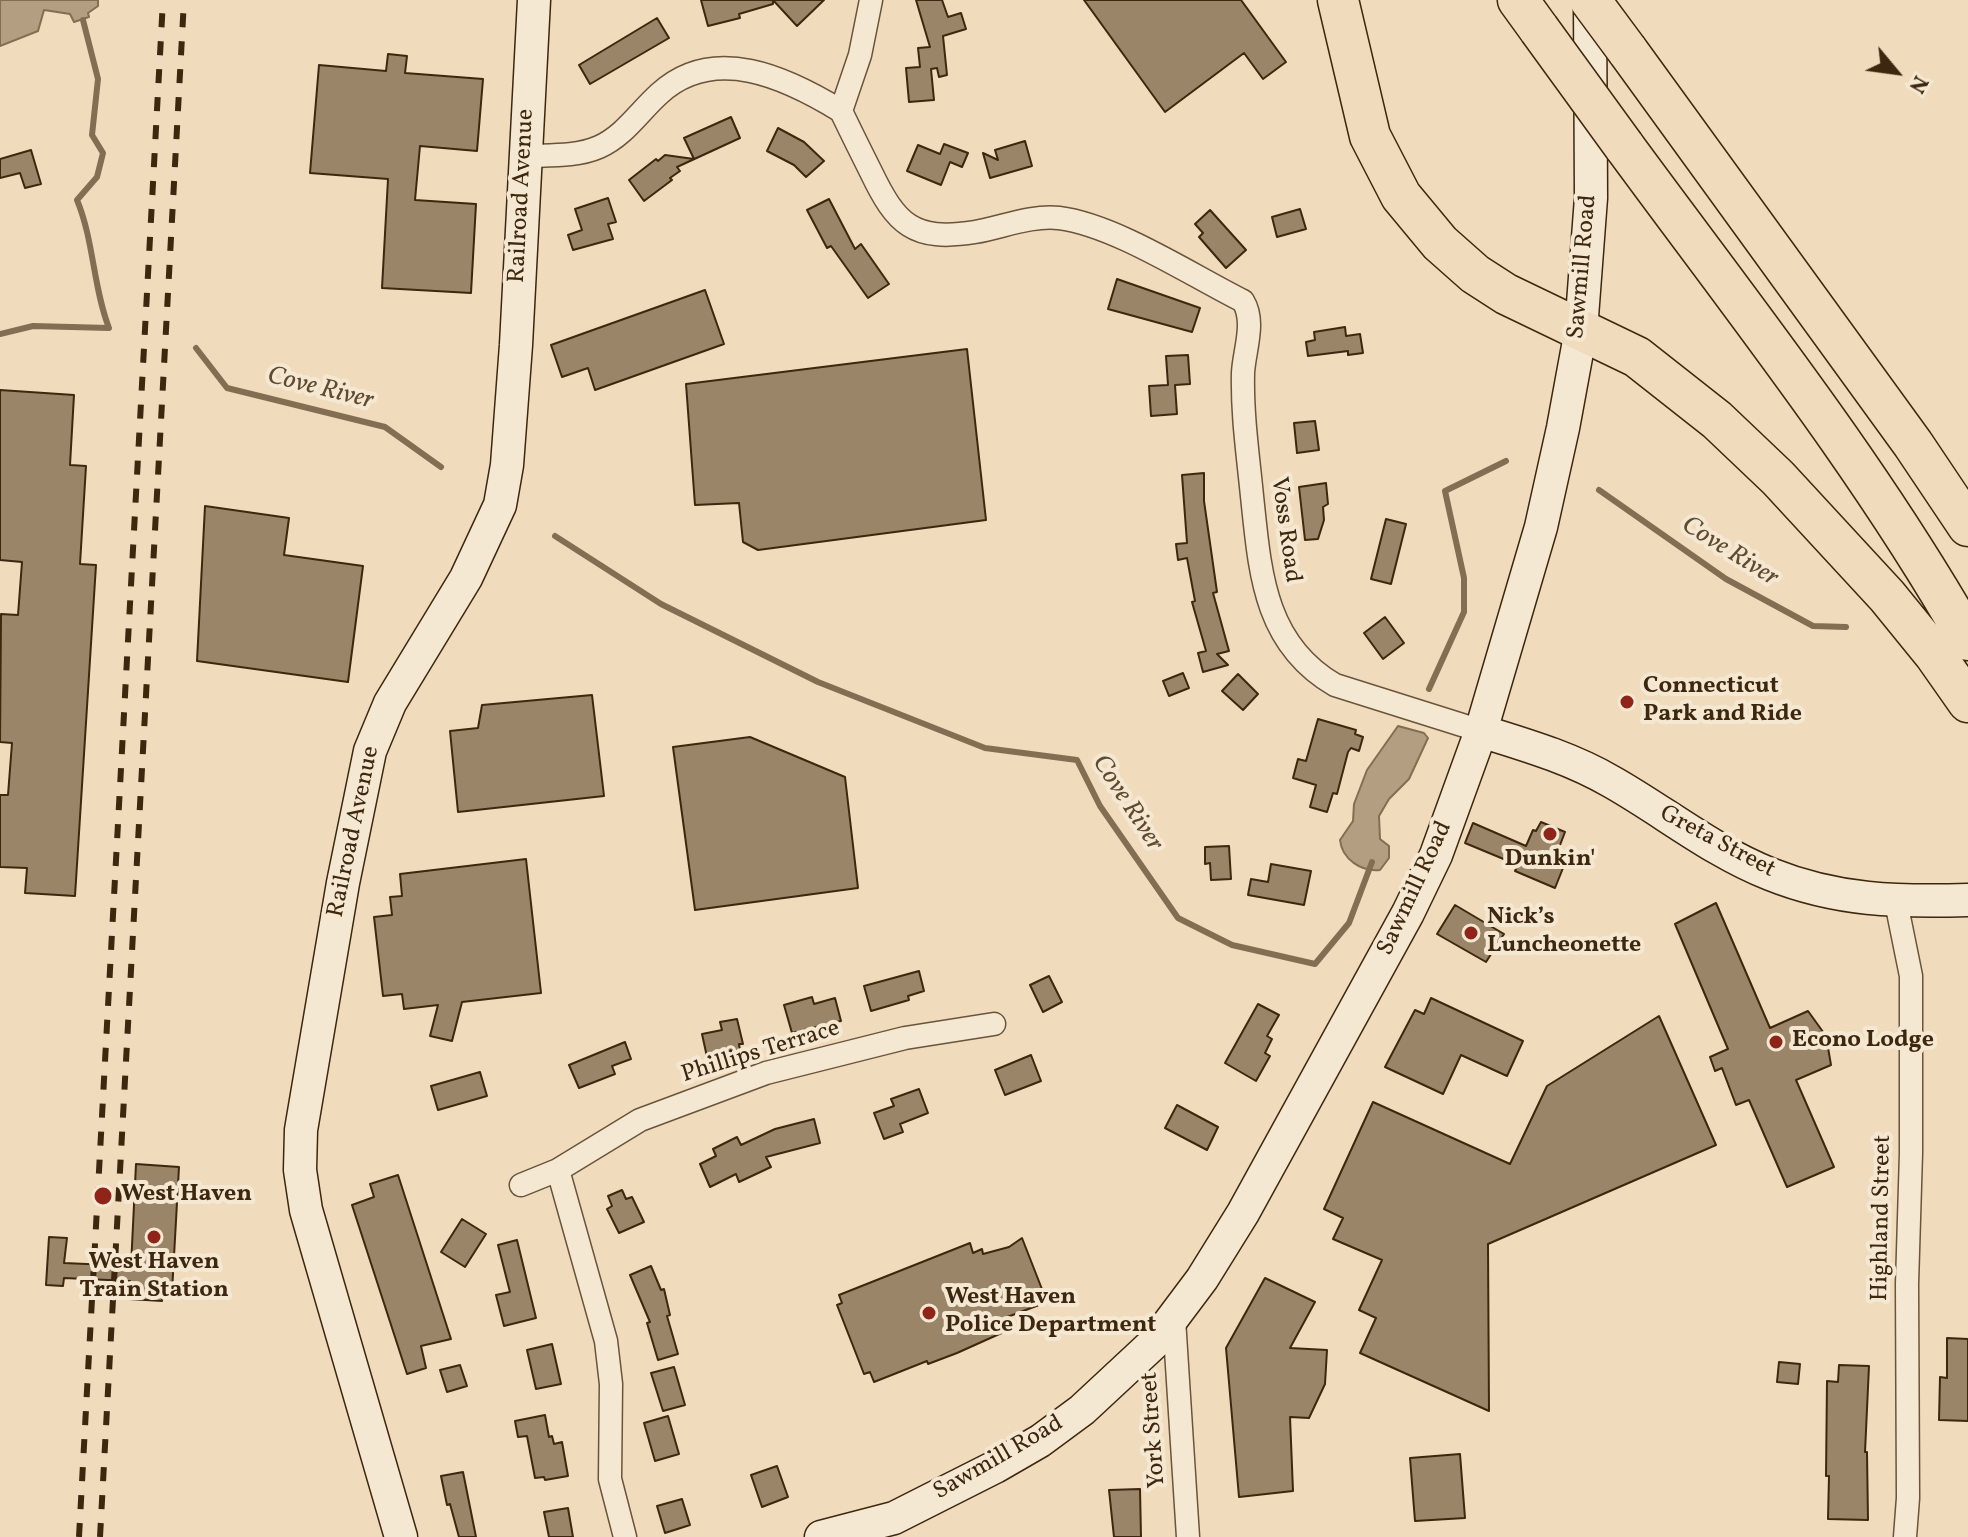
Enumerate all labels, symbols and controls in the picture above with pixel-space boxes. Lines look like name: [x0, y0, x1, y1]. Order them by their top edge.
north arrow: [1856, 32, 1936, 112]
text: N: [1900, 69, 1935, 98]
street label: Railroad Avenue: [504, 108, 542, 284]
street label: Sawmill Road: [1563, 194, 1605, 340]
water label: Cove River: [264, 362, 376, 418]
street label: Voss Road: [1262, 475, 1306, 585]
water label: Cove River: [1675, 511, 1783, 595]
place label: Connecticut Park and Ride: [1643, 674, 1802, 730]
marker: Connecticut Park and Ride: [1618, 693, 1636, 711]
street label: Railroad Avenue: [323, 744, 387, 920]
water label: Cove River: [1083, 750, 1169, 858]
street label: Greta Street: [1654, 800, 1780, 886]
street label: Sawmill Road: [1372, 817, 1460, 961]
marker: Dunkin': [1541, 825, 1559, 843]
place label: Dunkin': [1505, 847, 1595, 875]
place label: Nick’s Luncheonette: [1487, 905, 1641, 961]
marker: Nick’s Luncheonette: [1462, 924, 1480, 942]
street label: Phillips Terrace: [678, 1015, 844, 1091]
place label: Econo Lodge: [1792, 1028, 1934, 1056]
marker: Econo Lodge: [1767, 1033, 1785, 1051]
street label: Highland Street: [1867, 1134, 1899, 1302]
place label: West Haven: [121, 1182, 252, 1210]
marker: West Haven: [92, 1185, 114, 1207]
marker: West Haven Train Station: [145, 1228, 163, 1246]
place label: West Haven Train Station: [79, 1250, 229, 1306]
place label: West Haven Police Department: [945, 1285, 1156, 1341]
marker: West Haven Police Department: [920, 1304, 938, 1322]
street label: York Street: [1137, 1371, 1173, 1489]
street label: Sawmill Road: [929, 1410, 1069, 1508]

